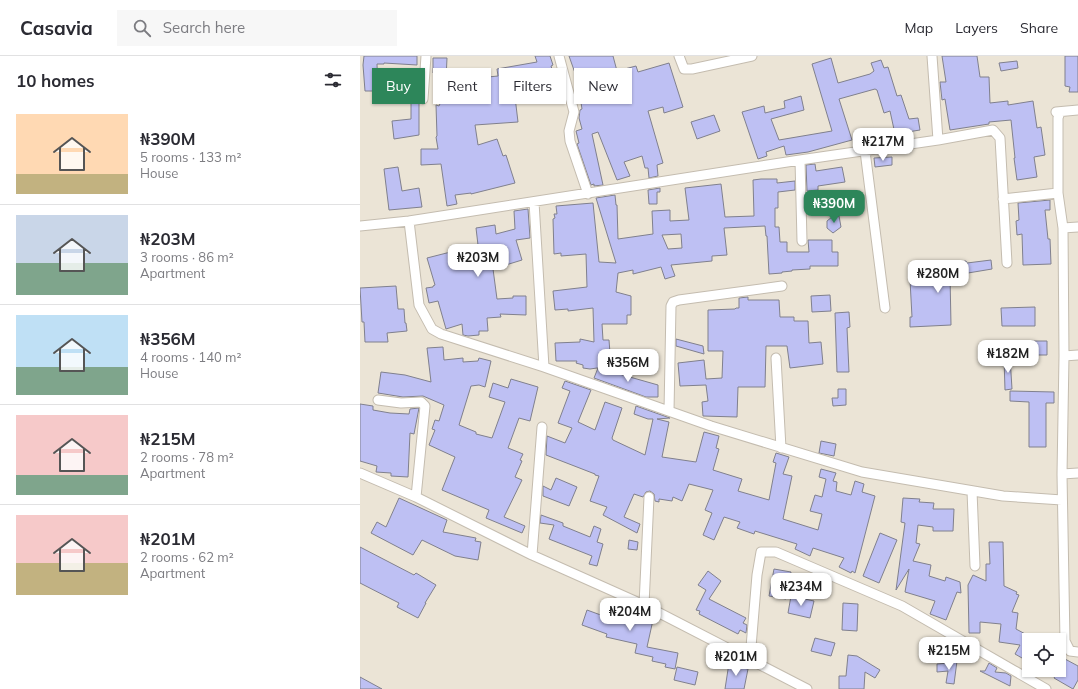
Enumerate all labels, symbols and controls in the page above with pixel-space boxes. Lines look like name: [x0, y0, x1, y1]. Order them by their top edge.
search box: [117, 10, 397, 46]
text: Casavia: [20, 16, 93, 40]
icon: search: [131, 17, 153, 39]
text: Search here: [163, 18, 245, 37]
text: Map: [904, 19, 933, 37]
text: Layers: [955, 19, 998, 37]
text: Share: [1020, 19, 1058, 37]
chip: Buy: [372, 68, 425, 104]
chip: Rent: [433, 68, 491, 104]
chip: Filters: [499, 68, 566, 104]
chip: New: [574, 68, 632, 104]
icon: filters: [322, 69, 344, 91]
text: 10 homes: [16, 70, 95, 91]
text: ₦390M: [140, 128, 196, 149]
pin: ₦217M: [855, 128, 911, 162]
icon: home: [48, 130, 96, 178]
text: ₦217M: [862, 133, 904, 149]
text: 5 rooms · 133 m²: [140, 149, 241, 165]
text: House: [140, 165, 178, 181]
pin: ₦390M: [806, 190, 862, 224]
text: ₦390M: [813, 195, 855, 211]
text: ₦203M: [140, 228, 196, 249]
icon: home: [48, 231, 96, 279]
pin: ₦203M: [450, 244, 506, 278]
text: 3 rooms · 86 m²: [140, 249, 234, 265]
text: ₦203M: [457, 249, 499, 265]
pin: ₦280M: [910, 260, 966, 294]
text: Apartment: [140, 265, 205, 281]
text: ₦280M: [917, 265, 959, 281]
text: ₦356M: [140, 328, 196, 349]
icon: home: [48, 331, 96, 379]
pin: ₦182M: [980, 340, 1036, 374]
text: ₦182M: [987, 345, 1029, 361]
text: 4 rooms · 140 m²: [140, 349, 241, 365]
pin: ₦356M: [600, 349, 656, 383]
text: ₦356M: [607, 354, 649, 370]
text: House: [140, 365, 178, 381]
text: ₦215M: [140, 428, 196, 449]
icon: home: [48, 431, 96, 479]
text: 2 rooms · 78 m²: [140, 449, 234, 465]
text: Apartment: [140, 465, 205, 481]
text: ₦201M: [140, 528, 196, 549]
icon: home: [48, 531, 96, 579]
text: 2 rooms · 62 m²: [140, 549, 234, 565]
text: Apartment: [140, 565, 205, 581]
pin: ₦234M: [773, 573, 829, 607]
text: ₦234M: [780, 578, 822, 594]
pin: ₦204M: [602, 598, 658, 632]
text: ₦204M: [609, 603, 651, 619]
map controls: [1022, 633, 1066, 677]
button: locate: [1022, 633, 1066, 677]
pin: ₦215M: [921, 637, 977, 671]
text: ₦215M: [928, 642, 970, 658]
pin: ₦201M: [708, 643, 764, 677]
text: ₦201M: [715, 648, 757, 664]

